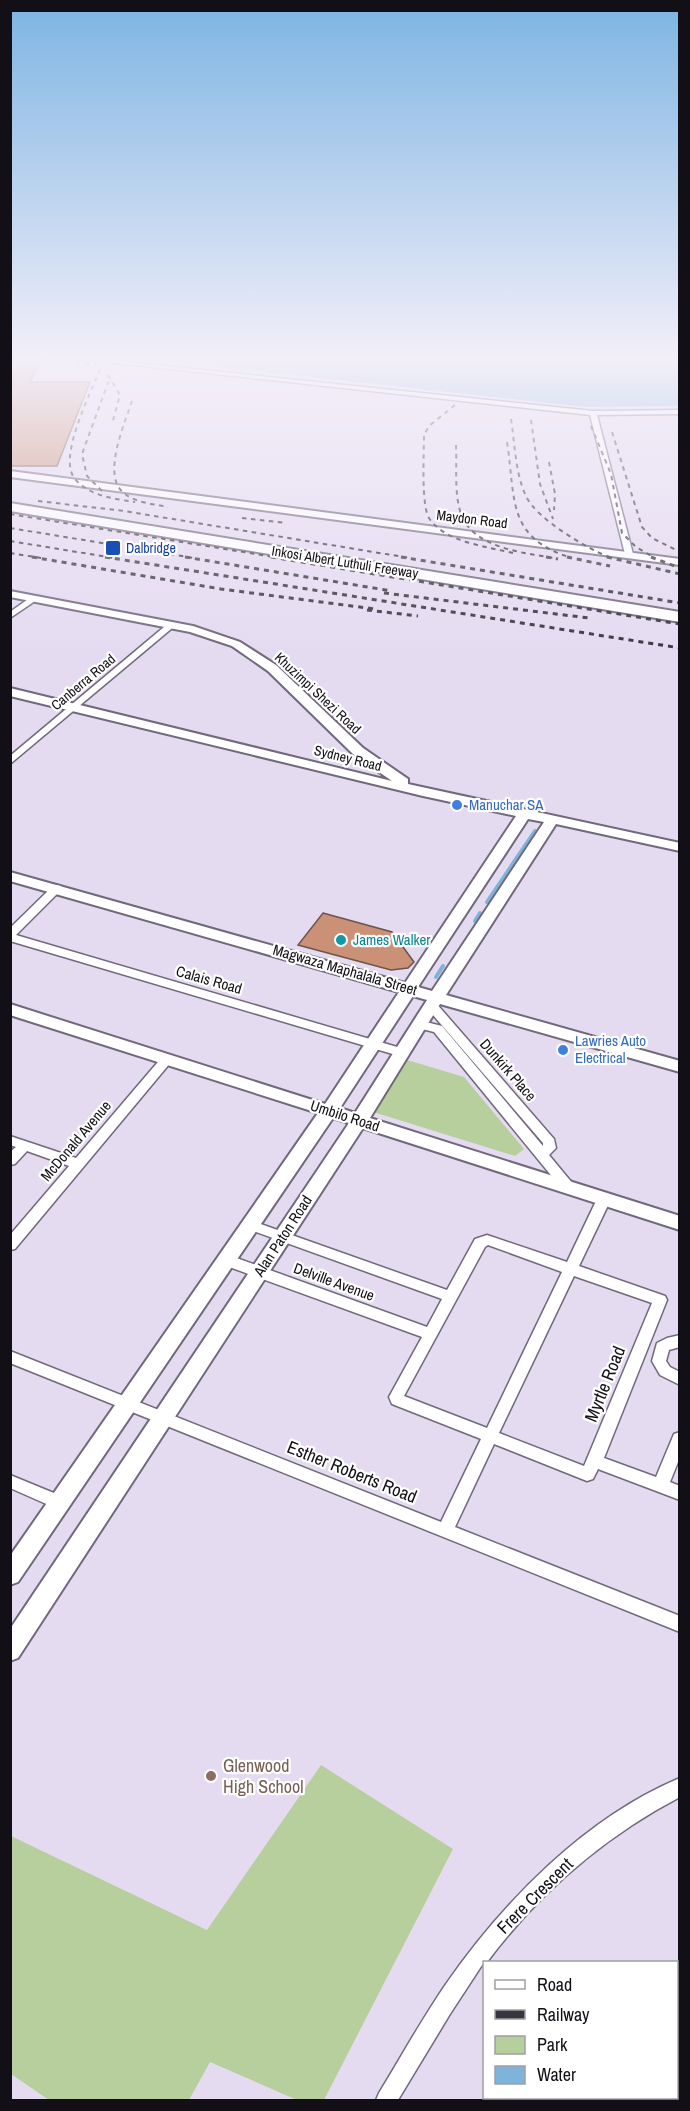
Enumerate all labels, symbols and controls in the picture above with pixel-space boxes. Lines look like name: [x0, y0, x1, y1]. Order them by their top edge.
street label: Maydon Road: [435, 506, 509, 532]
marker: Dalbridge: [104, 539, 122, 557]
place label: Dalbridge: [126, 539, 176, 557]
street label: Inkosi Albert Luthuli Freeway: [270, 542, 420, 583]
street label: Khuzimpi Shezi Road: [271, 648, 365, 738]
street label: Canberra Road: [47, 650, 119, 714]
street label: Sydney Road: [312, 741, 384, 775]
place label: Manuchar SA: [469, 794, 544, 815]
marker: Manuchar SA: [450, 798, 464, 812]
place label: James Walker: [353, 929, 430, 950]
marker: James Walker: [334, 933, 348, 947]
street label: Magwaza Maphalala Street: [271, 939, 420, 1000]
street label: Calais Road: [174, 960, 245, 999]
place label: Lawries Auto Electrical: [575, 1030, 646, 1068]
street label: Dunkirk Place: [475, 1034, 542, 1106]
marker: Lawries Auto Electrical: [556, 1043, 570, 1057]
street label: Umbilo Road: [308, 1094, 383, 1137]
street label: McDonald Avenue: [36, 1096, 116, 1186]
street label: Alan Paton Road: [248, 1191, 317, 1281]
street label: Delville Avenue: [291, 1257, 378, 1306]
street label: Myrtle Road: [578, 1342, 631, 1425]
street label: Esther Roberts Road: [284, 1434, 421, 1509]
place label: Glenwood High School: [223, 1753, 303, 1799]
marker: Glenwood High School: [204, 1769, 218, 1783]
street label: Frere Crescent: [491, 1852, 578, 1939]
legend: [483, 1961, 678, 2099]
text: Road: [537, 1972, 572, 1997]
text: Railway: [537, 2002, 590, 2027]
text: Park: [537, 2032, 568, 2057]
text: Water: [537, 2062, 576, 2087]

